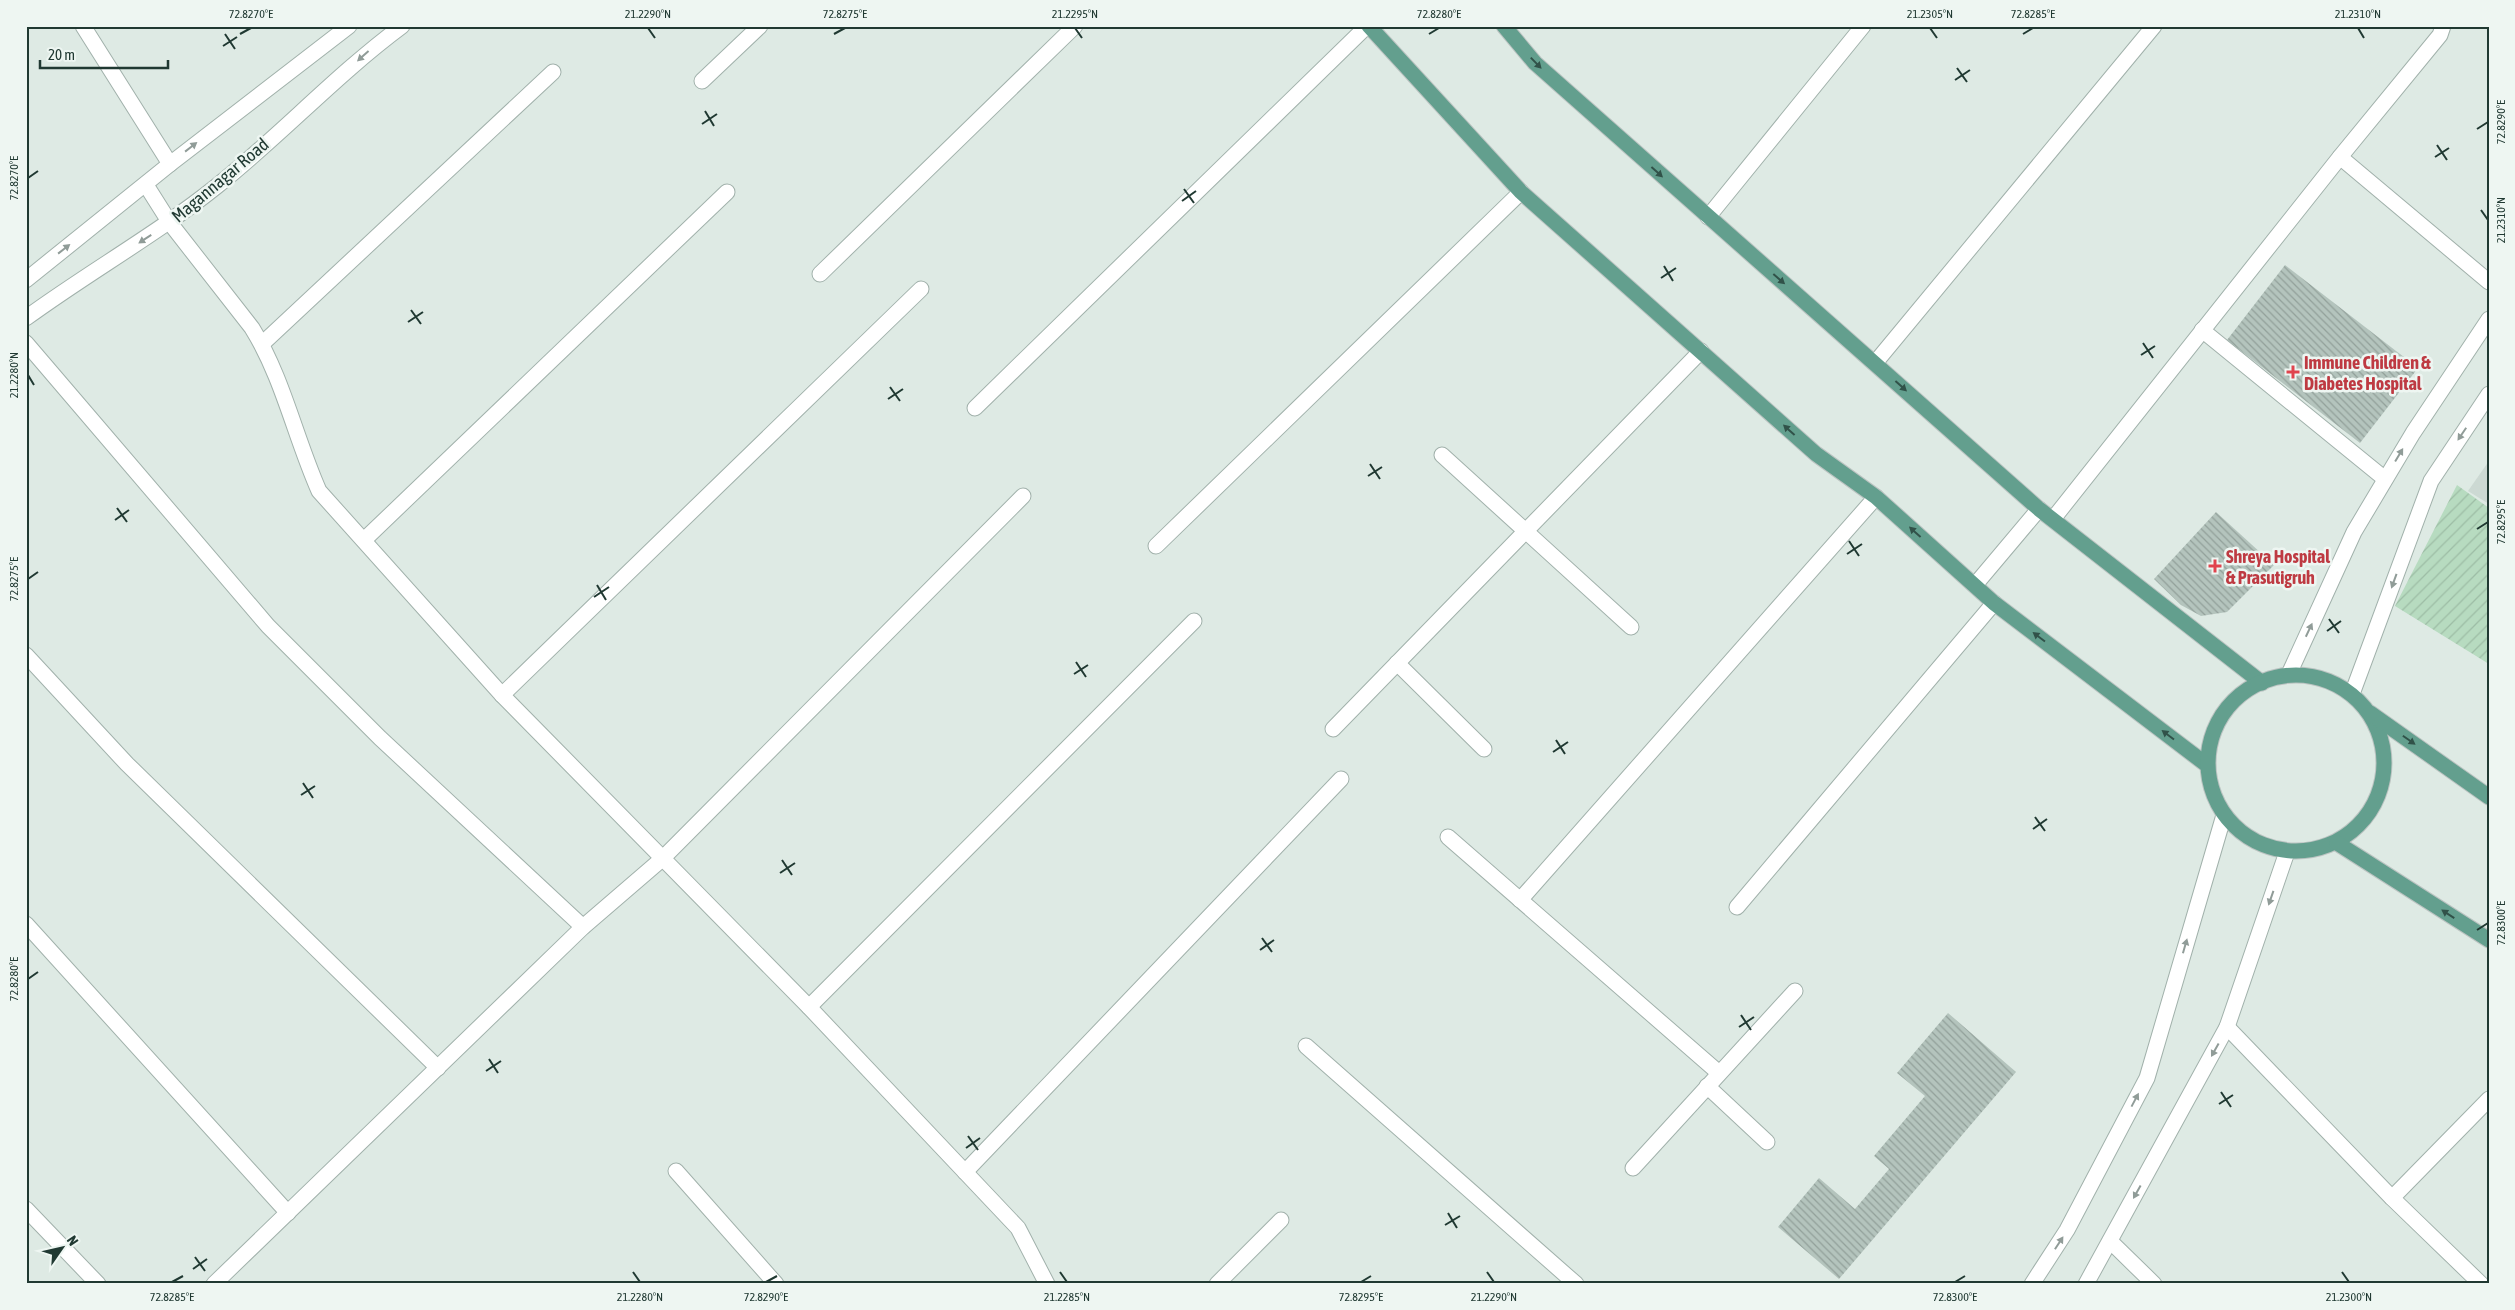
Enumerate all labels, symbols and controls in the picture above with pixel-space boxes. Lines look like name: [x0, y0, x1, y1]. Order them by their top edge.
text: 72.8270°E: [229, 7, 273, 21]
text: 21.2290°N: [625, 7, 671, 21]
text: 72.8275°E: [823, 7, 867, 21]
text: 21.2295°N: [1052, 7, 1098, 21]
text: 72.8280°E: [1417, 7, 1461, 21]
text: 21.2305°N: [1907, 7, 1953, 21]
text: 72.8285°E: [2011, 7, 2055, 21]
text: 21.2310°N: [2335, 7, 2381, 21]
scale bar: [40, 38, 168, 70]
text: 20 m: [48, 46, 75, 63]
one-way arrow: [358, 50, 370, 62]
one-way arrow: [1530, 57, 1542, 69]
text: 72.8290°E: [2494, 100, 2508, 144]
street label: Magannagar Road: [167, 133, 273, 227]
one-way arrow: [184, 142, 197, 153]
text: 72.8270°E: [7, 156, 21, 200]
one-way arrow: [1650, 166, 1662, 178]
text: 21.2310°N: [2494, 197, 2508, 243]
one-way arrow: [138, 235, 152, 244]
one-way arrow: [58, 244, 71, 255]
one-way arrow: [1772, 273, 1784, 285]
text: 21.2280°N: [7, 352, 21, 398]
place label: Immune Children & Diabetes Hospital: [2304, 352, 2431, 394]
marker: Immune Children & Diabetes Hospital: [2286, 365, 2300, 379]
one-way arrow: [1895, 380, 1907, 392]
one-way arrow: [1782, 424, 1795, 435]
one-way arrow: [2457, 428, 2466, 441]
one-way arrow: [2395, 448, 2404, 461]
text: 72.8295°E: [2494, 500, 2508, 544]
one-way arrow: [1909, 526, 1921, 538]
place label: Shreya Hospital & Prasutigruh: [2226, 546, 2330, 588]
text: 72.8275°E: [7, 557, 21, 601]
marker: Shreya Hospital & Prasutigruh: [2208, 559, 2222, 573]
one-way arrow: [2390, 574, 2398, 589]
one-way arrow: [2305, 623, 2313, 637]
one-way arrow: [2033, 631, 2046, 642]
one-way arrow: [2161, 730, 2175, 740]
one-way arrow: [2402, 735, 2416, 745]
one-way arrow: [2267, 891, 2275, 906]
text: 72.8300°E: [2494, 901, 2508, 945]
one-way arrow: [2441, 909, 2454, 919]
one-way arrow: [2182, 938, 2190, 953]
text: 72.8280°E: [7, 957, 21, 1001]
one-way arrow: [2211, 1043, 2219, 1057]
one-way arrow: [2131, 1093, 2139, 1107]
one-way arrow: [2133, 1185, 2141, 1200]
north arrow: [38, 1222, 88, 1272]
text: N: [64, 1233, 82, 1249]
one-way arrow: [2054, 1236, 2063, 1250]
text: 72.8285°E: [150, 1290, 194, 1304]
text: 21.2280°N: [617, 1290, 663, 1304]
text: 72.8290°E: [744, 1290, 788, 1304]
text: 21.2285°N: [1044, 1290, 1090, 1304]
text: 72.8295°E: [1339, 1290, 1383, 1304]
text: 21.2290°N: [1471, 1290, 1517, 1304]
text: 72.8300°E: [1933, 1290, 1977, 1304]
text: 21.2300°N: [2326, 1290, 2372, 1304]

